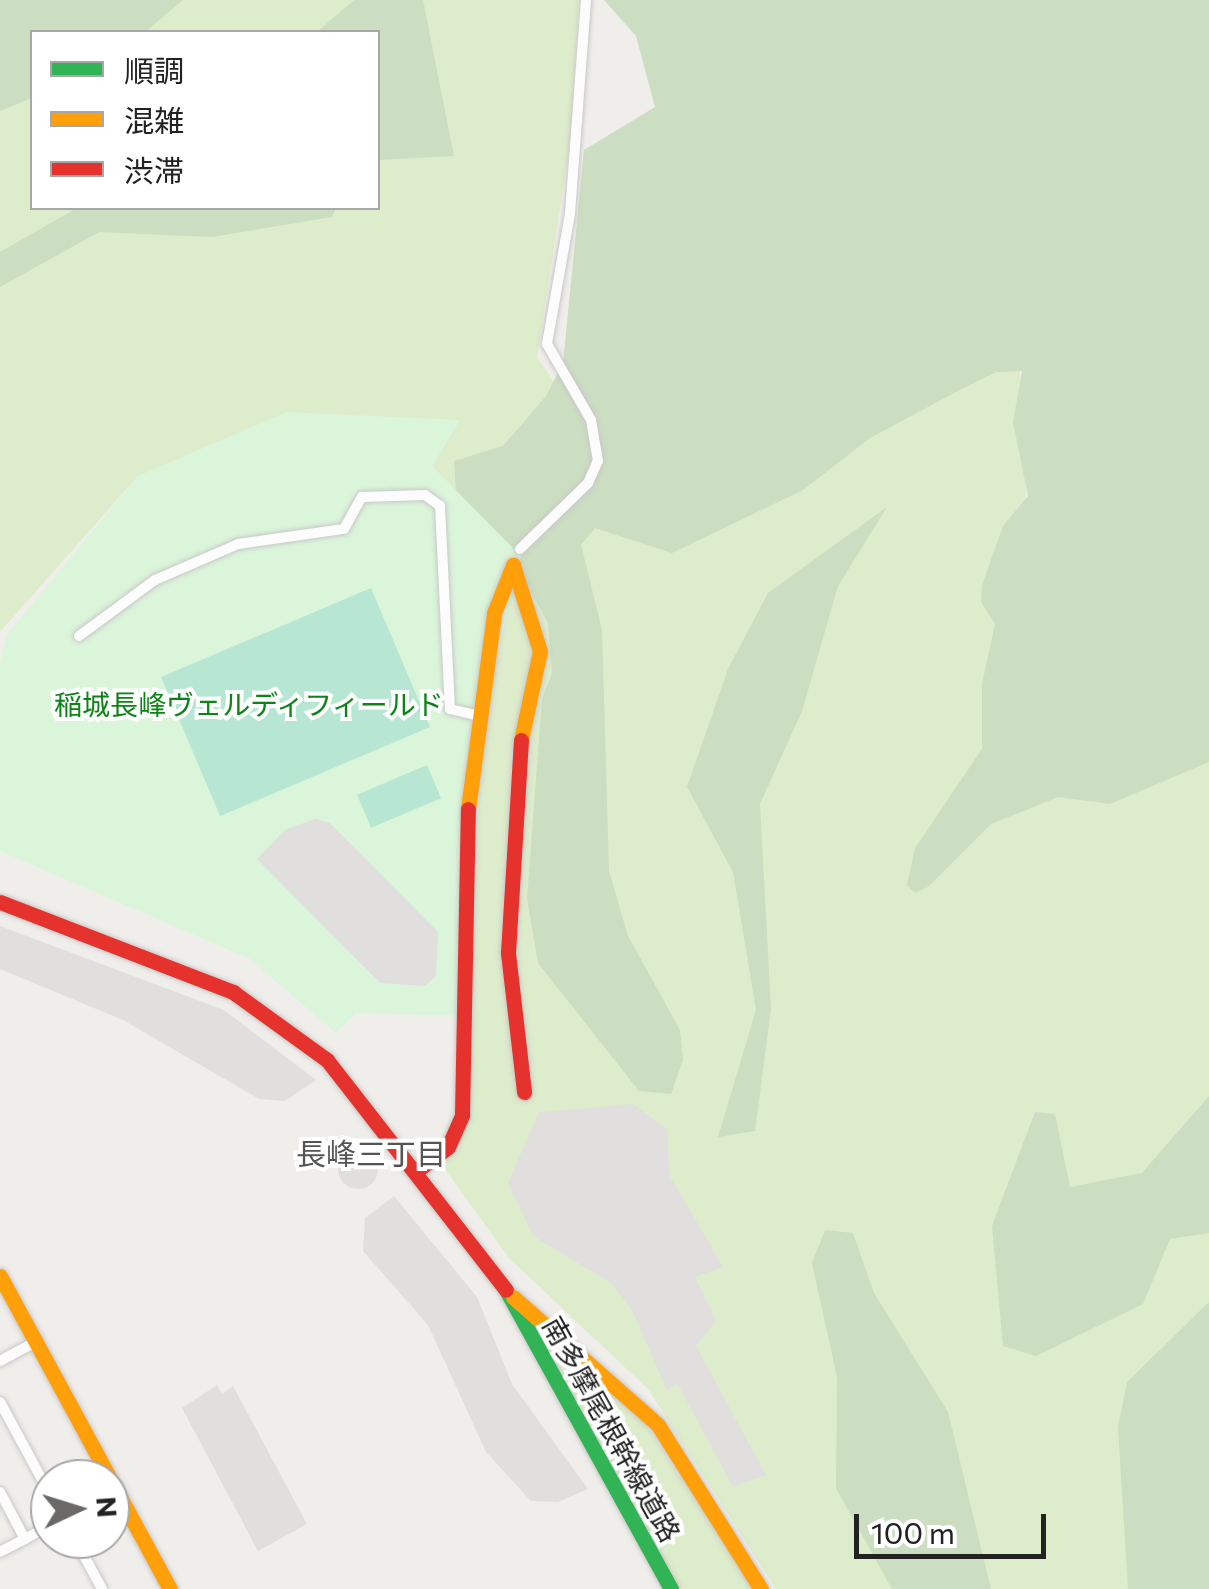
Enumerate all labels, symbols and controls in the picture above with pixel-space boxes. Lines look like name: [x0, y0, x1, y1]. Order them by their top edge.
legend: [30, 30, 380, 210]
text: 順調: [124, 51, 184, 88]
text: 混雑: [124, 101, 184, 138]
text: 渋滞: [124, 151, 184, 188]
park label: 稲城長峰ヴェルディフィールド: [53, 687, 445, 721]
district label: 長峰三丁目: [296, 1135, 446, 1171]
street label: 南多摩尾根幹線道路: [536, 1311, 688, 1547]
north arrow: [30, 1459, 130, 1559]
scale bar: [859, 1494, 1052, 1556]
text: N: [90, 1495, 126, 1519]
text: 100 m: [871, 1513, 955, 1550]

